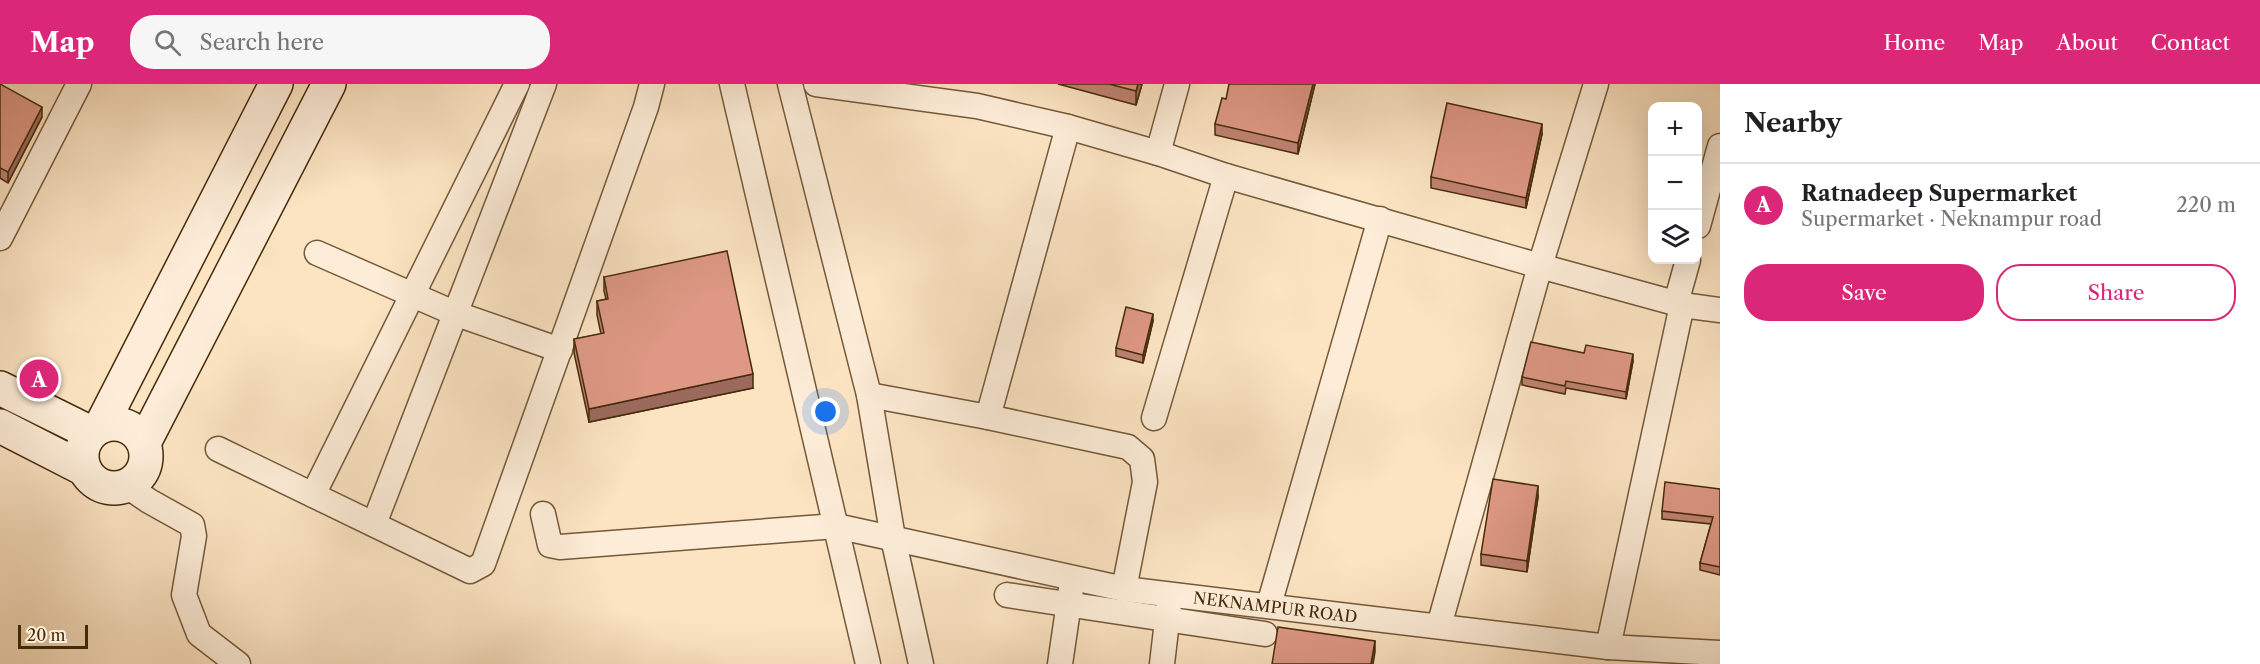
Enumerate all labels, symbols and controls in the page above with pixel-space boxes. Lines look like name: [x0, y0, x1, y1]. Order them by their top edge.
search box: [130, 15, 550, 69]
text: Map: [30, 25, 94, 59]
icon: search: [151, 26, 184, 59]
text: Search here: [199, 29, 324, 56]
text: Home: [1884, 30, 1945, 55]
text: Map: [1978, 30, 2023, 55]
text: About: [2056, 30, 2118, 55]
text: Contact: [2151, 30, 2230, 55]
map controls: [1648, 102, 1702, 264]
button: +: [1648, 102, 1702, 156]
text: Nearby: [1744, 107, 1842, 139]
button: −: [1648, 156, 1702, 210]
text: Ratnadeep Supermarket: [1801, 180, 2077, 207]
text: A: [1756, 193, 1771, 217]
text: 220 m: [2176, 193, 2236, 217]
text: Supermarket · Neknampur road: [1801, 207, 2102, 231]
button: layers: [1648, 210, 1702, 264]
button: Save: [1744, 264, 1984, 321]
button: Share: [1996, 264, 2236, 321]
pin: A: [20, 356, 58, 402]
your location: [811, 397, 840, 426]
street label: NEKNAMPUR ROAD: [1192, 587, 1359, 627]
scale bar: [18, 622, 88, 650]
text: 20 m: [27, 625, 66, 645]

